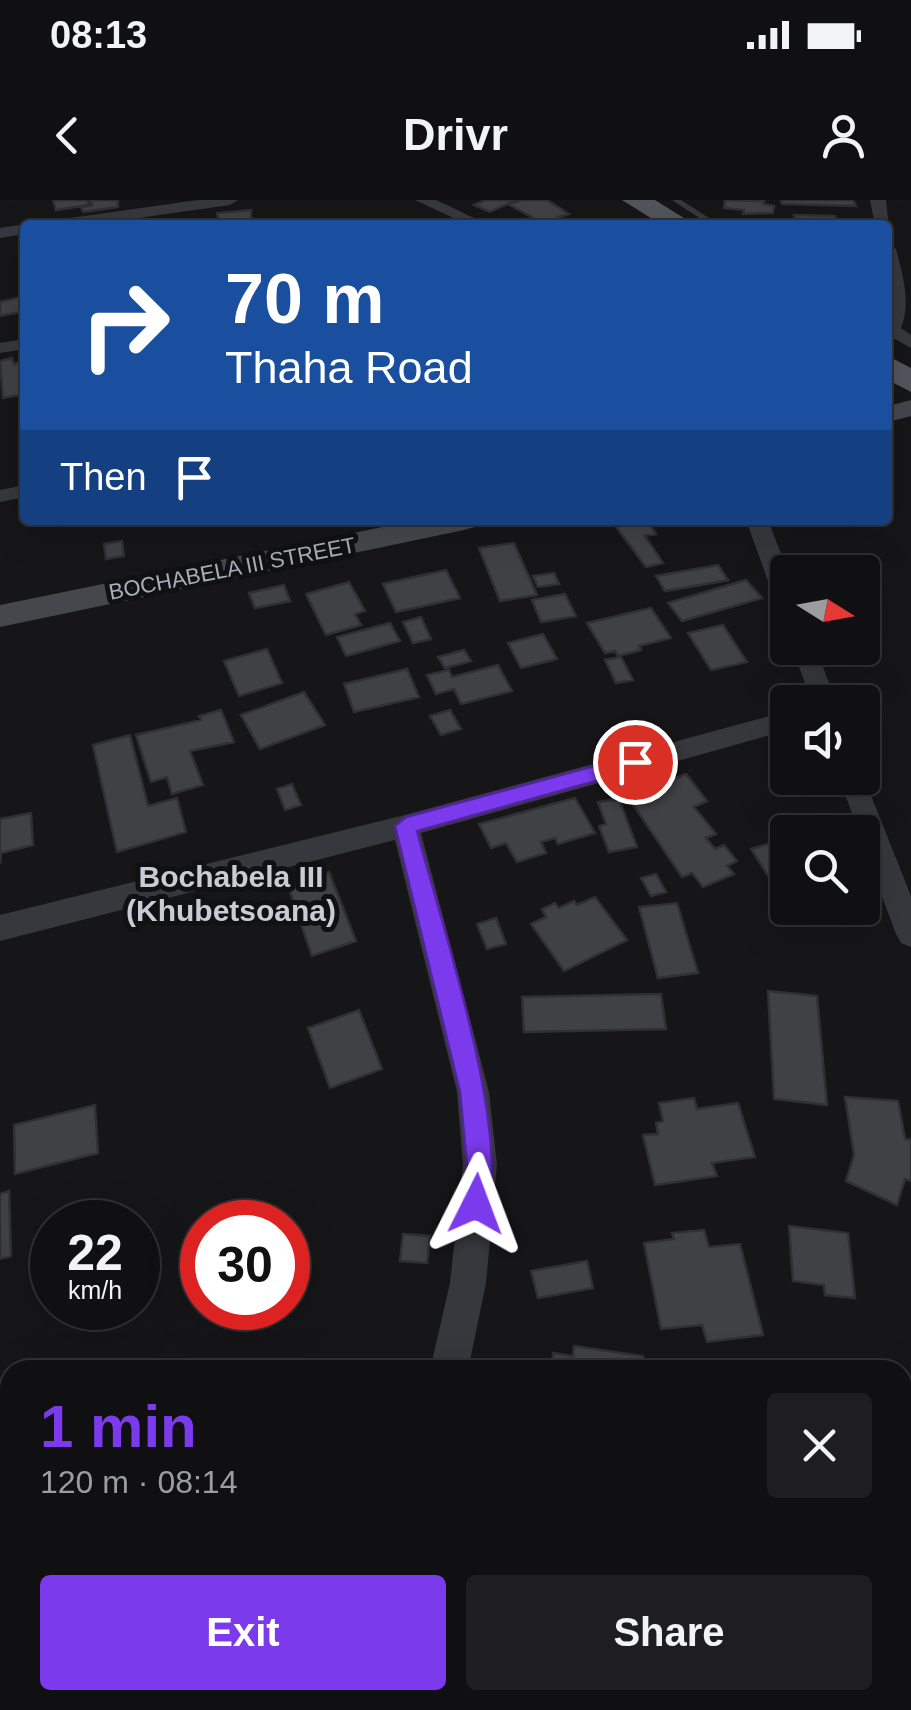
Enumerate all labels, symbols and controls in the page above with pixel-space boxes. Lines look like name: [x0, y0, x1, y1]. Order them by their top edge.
text: 08:13: [50, 14, 147, 56]
icon: back: [40, 108, 95, 163]
icon: person: [816, 108, 871, 163]
text: Drivr: [403, 109, 508, 160]
icon: right: [60, 260, 190, 390]
text: 70 m: [225, 260, 385, 338]
text: Thaha Road: [225, 342, 473, 393]
icon: arrive: [167, 450, 222, 505]
text: Then: [60, 456, 147, 498]
street label: BOCHABELA III STREET: [107, 532, 357, 605]
north arrow: [770, 555, 880, 665]
map controls: [770, 555, 880, 925]
button: sound: [770, 685, 880, 795]
pin: [593, 720, 678, 805]
icon: arrive: [608, 735, 663, 790]
button: search: [770, 815, 880, 925]
district label: Bochabela III (Khubetsoana): [126, 860, 336, 927]
position arrow: [424, 1152, 528, 1256]
speed limit sign: 30: [180, 1200, 310, 1330]
text: 22: [67, 1225, 123, 1281]
text: km/h: [68, 1276, 122, 1304]
text: 1 min: [40, 1393, 197, 1460]
button: close: [767, 1393, 872, 1498]
text: 120 m · 08:14: [40, 1464, 237, 1500]
button: Exit: [40, 1575, 446, 1690]
button: Share: [466, 1575, 872, 1690]

